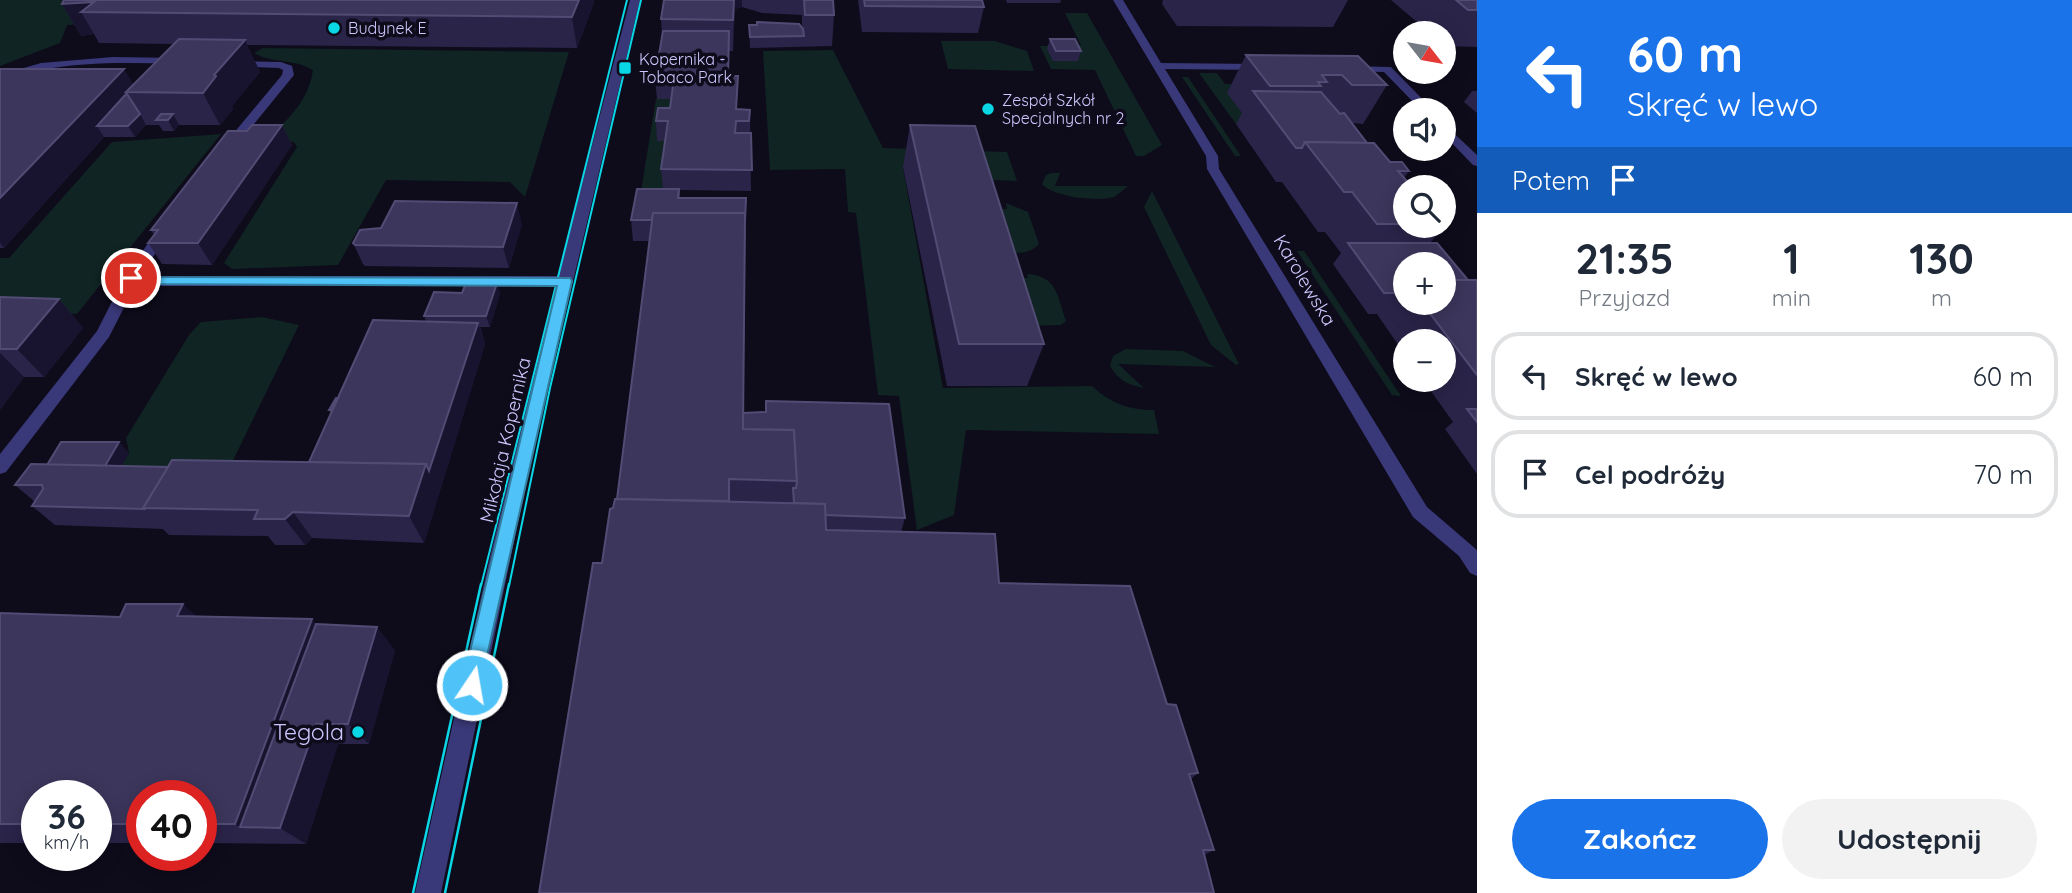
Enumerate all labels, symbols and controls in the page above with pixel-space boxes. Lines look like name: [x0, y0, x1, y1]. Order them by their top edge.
place label: Budynek E: [348, 18, 427, 38]
marker: Budynek E: [326, 20, 342, 36]
north arrow: [1393, 21, 1456, 84]
map controls: [1393, 21, 1456, 392]
text: 60 m: [1627, 23, 1743, 84]
icon: left: [1512, 28, 1603, 119]
place label: Kopernika - Tobaco Park: [639, 49, 732, 87]
marker: Kopernika - Tobaco Park: [617, 60, 633, 76]
text: Skręć w lewo: [1627, 84, 1818, 124]
place label: Zespół Szkół Specjalnych nr 2: [1002, 90, 1124, 128]
button: sound: [1393, 98, 1456, 161]
marker: Zespół Szkół Specjalnych nr 2: [980, 101, 996, 117]
icon: arrive: [1604, 161, 1642, 199]
text: Potem: [1512, 164, 1590, 197]
button: search: [1393, 175, 1456, 238]
street label: Karolewska: [1268, 230, 1342, 330]
text: 21:35: [1575, 232, 1674, 285]
text: 1: [1783, 232, 1800, 285]
text: 130: [1909, 232, 1974, 285]
pin: [101, 248, 161, 308]
button: +: [1393, 252, 1456, 315]
icon: arrive: [112, 259, 150, 297]
text: Przyjazd: [1579, 283, 1670, 312]
text: min: [1772, 283, 1811, 312]
text: m: [1931, 283, 1952, 312]
button: −: [1393, 329, 1456, 392]
street label: Mikołaja Kopernika: [474, 355, 536, 525]
icon: left: [1516, 357, 1554, 395]
text: Skręć w lewo: [1575, 360, 1738, 393]
text: 60 m: [1973, 360, 2033, 393]
icon: arrive: [1516, 455, 1554, 493]
text: Cel podróży: [1575, 458, 1725, 491]
text: 70 m: [1973, 458, 2033, 491]
position arrow: [435, 648, 509, 722]
place label: Tegola: [273, 717, 344, 746]
marker: Tegola: [350, 724, 366, 740]
speed limit sign: 40: [126, 780, 217, 871]
text: 36: [47, 794, 86, 838]
button: Zakończ: [1512, 799, 1768, 879]
button: Udostępnij: [1782, 799, 2037, 879]
text: km/h: [44, 831, 89, 854]

